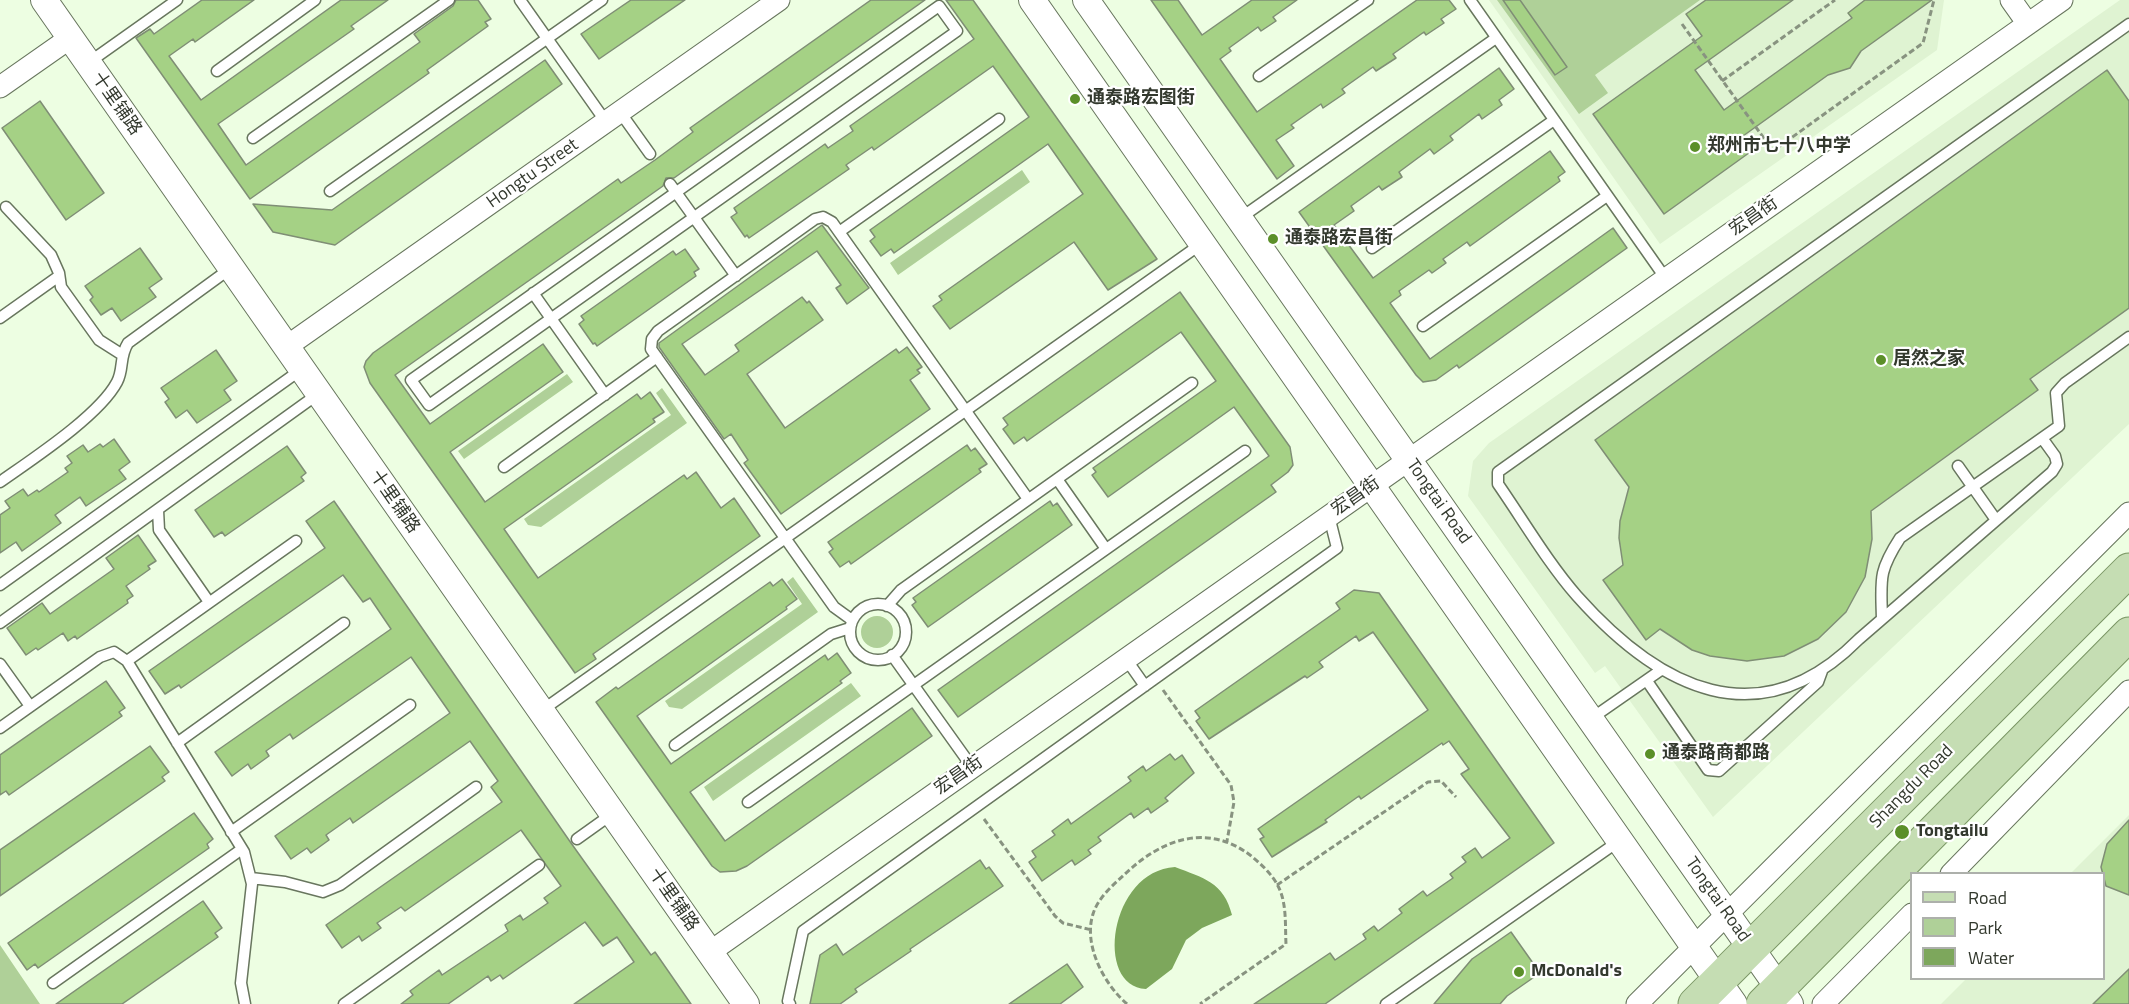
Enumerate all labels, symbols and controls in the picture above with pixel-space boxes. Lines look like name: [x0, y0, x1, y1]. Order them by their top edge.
street label: 十里铺路: [87, 68, 145, 140]
place label: 通泰路宏图街: [1087, 88, 1195, 110]
marker: 通泰路宏图街: [1068, 92, 1082, 106]
street label: Hongtu Street: [483, 135, 583, 213]
place label: 郑州市七十八中学: [1707, 136, 1851, 158]
marker: 郑州市七十八中学: [1688, 140, 1702, 154]
street label: 宏昌街: [1726, 193, 1782, 241]
place label: 通泰路宏昌街: [1285, 228, 1393, 250]
marker: 通泰路宏昌街: [1266, 232, 1280, 246]
place label: 居然之家: [1893, 349, 1965, 371]
marker: 居然之家: [1874, 353, 1888, 367]
street label: Tongtai Road: [1401, 455, 1475, 549]
street label: 十里铺路: [365, 466, 423, 538]
street label: 宏昌街: [1328, 473, 1384, 521]
street label: Shangdu Road: [1866, 741, 1958, 833]
place label: 通泰路商都路: [1662, 743, 1770, 765]
marker: 通泰路商都路: [1643, 747, 1657, 761]
street label: 宏昌街: [931, 752, 987, 800]
place label: Tongtailu: [1916, 821, 1989, 843]
marker: Tongtailu: [1893, 823, 1911, 841]
street label: Tongtai Road: [1680, 853, 1754, 947]
street label: 十里铺路: [644, 864, 702, 936]
legend: [1910, 872, 2105, 980]
text: Road: [1968, 884, 2007, 911]
text: Park: [1968, 914, 2002, 941]
text: Water: [1968, 944, 2014, 971]
place label: McDonald's: [1531, 961, 1622, 983]
marker: McDonald's: [1512, 965, 1526, 979]

